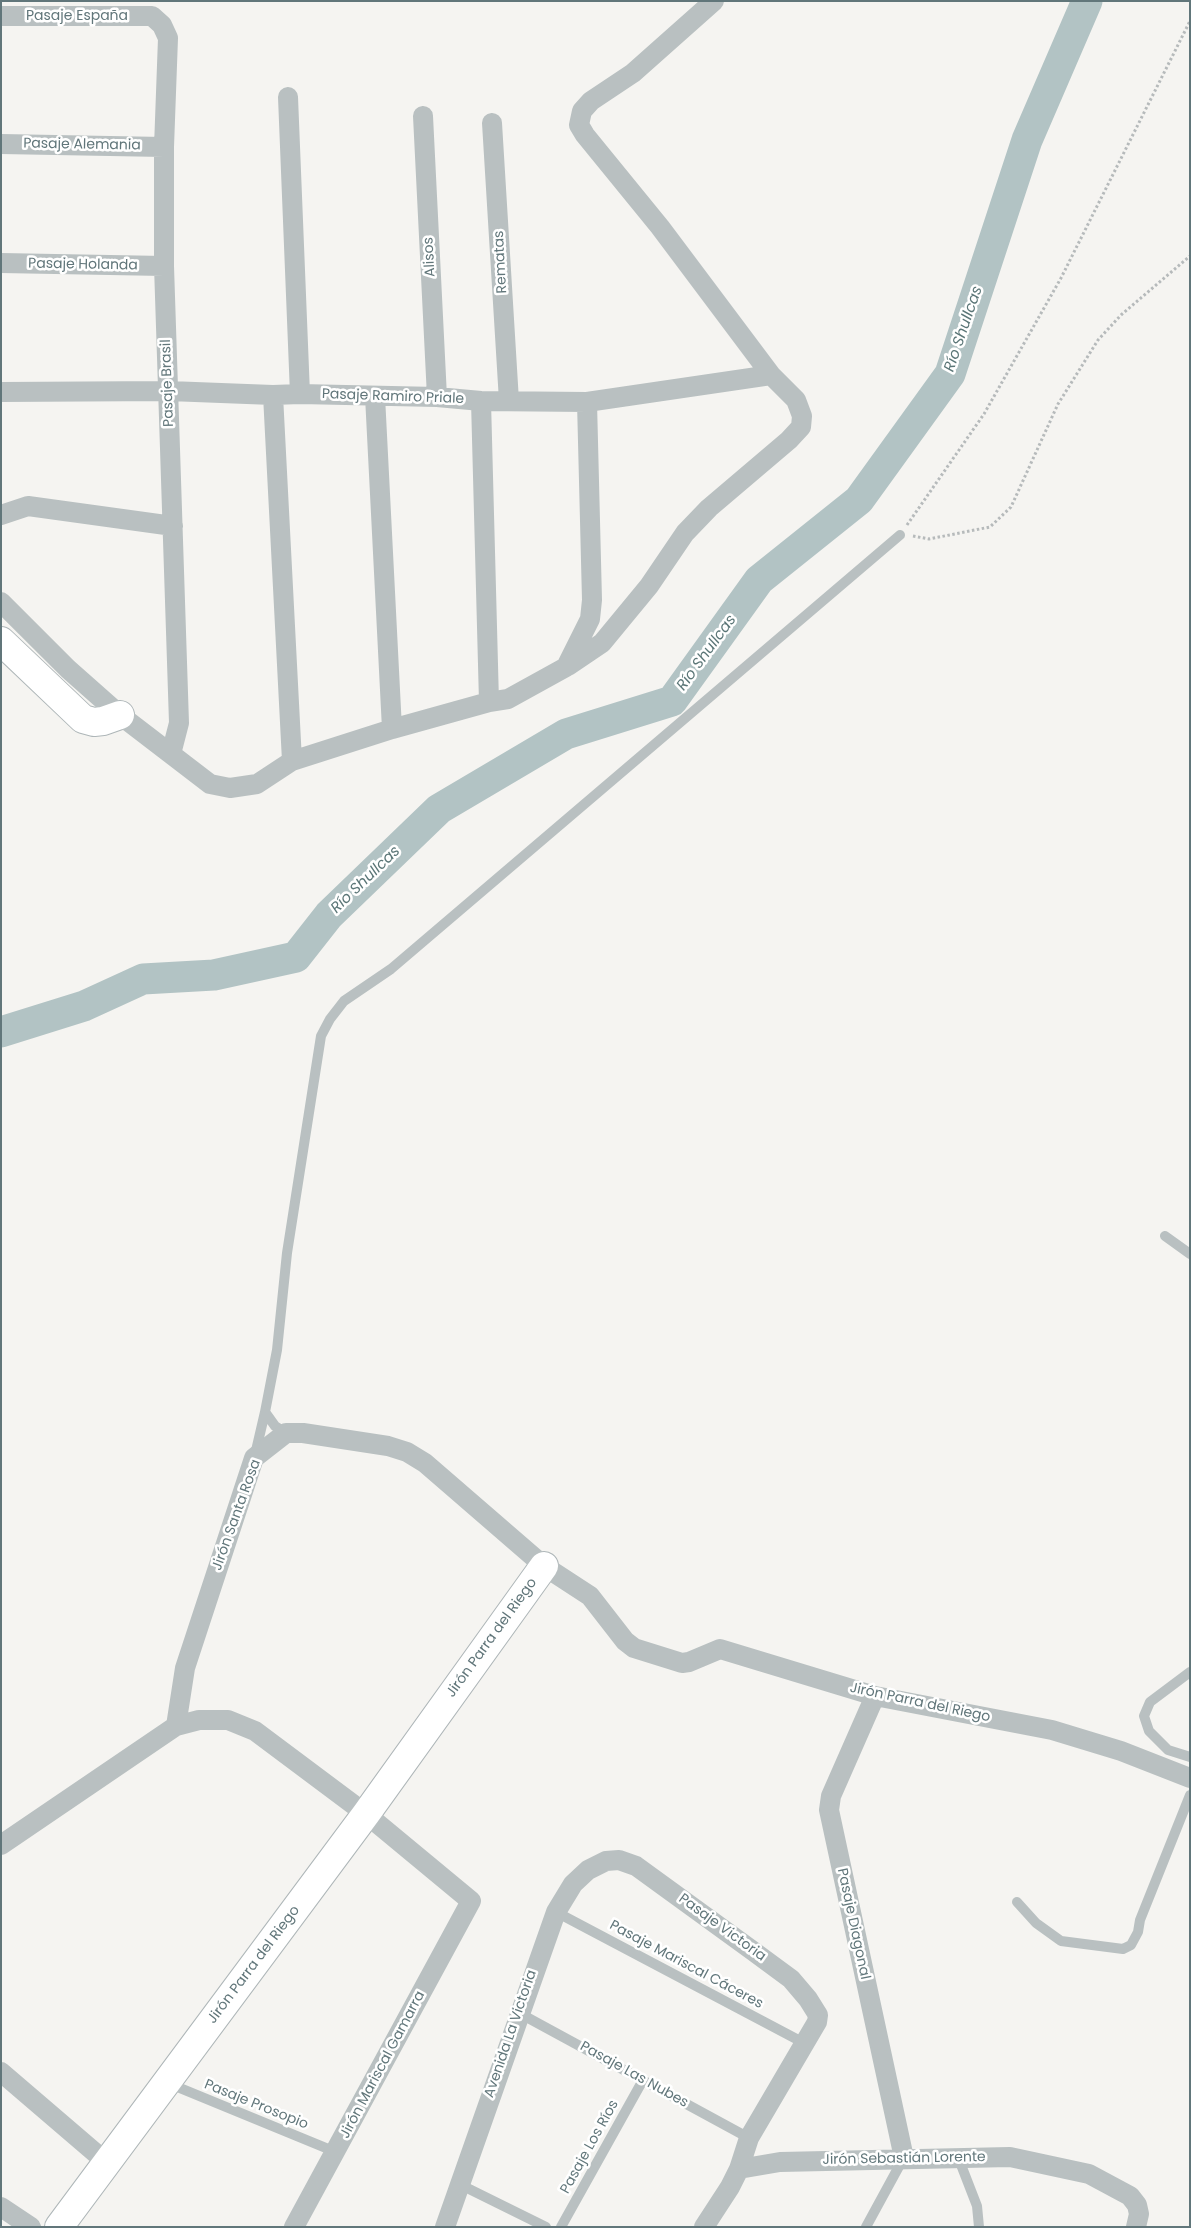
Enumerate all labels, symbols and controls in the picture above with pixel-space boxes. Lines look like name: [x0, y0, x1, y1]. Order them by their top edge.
street label: Pasaje España: [26, 8, 128, 24]
street label: Pasaje Alemania: [23, 136, 141, 154]
street label: Rematas: [491, 230, 511, 294]
street label: Alisos: [421, 237, 439, 277]
street label: Pasaje Holanda: [28, 256, 138, 274]
water label: Río Shullcas: [941, 284, 987, 374]
street label: Pasaje Brasil: [158, 339, 178, 427]
street label: Pasaje Ramiro Priale: [322, 386, 464, 408]
water label: Río Shullcas: [673, 612, 741, 694]
water label: Río Shullcas: [328, 843, 404, 917]
street label: Jirón Santa Rosa: [209, 1457, 265, 1573]
street label: Jirón Parra del Riego: [443, 1575, 541, 1701]
street label: Jirón Parra del Riego: [848, 1680, 992, 1726]
street label: Pasaje Diagonal: [833, 1867, 873, 1981]
street label: Pasaje Victoria: [675, 1891, 769, 1965]
street label: Jirón Parra del Riego: [204, 1903, 304, 2027]
street label: Pasaje Mariscal Cáceres: [606, 1917, 766, 2013]
street label: Avenida La Victoria: [481, 1968, 541, 2100]
street label: Jirón Mariscal Gamarra: [337, 1988, 429, 2142]
street label: Pasaje Las Nubes: [577, 2038, 691, 2112]
street label: Pasaje Prosopio: [202, 2076, 310, 2134]
street label: Pasaje Los Ríos: [557, 2097, 623, 2197]
street label: Jirón Sebastián Lorente: [822, 2149, 986, 2169]

